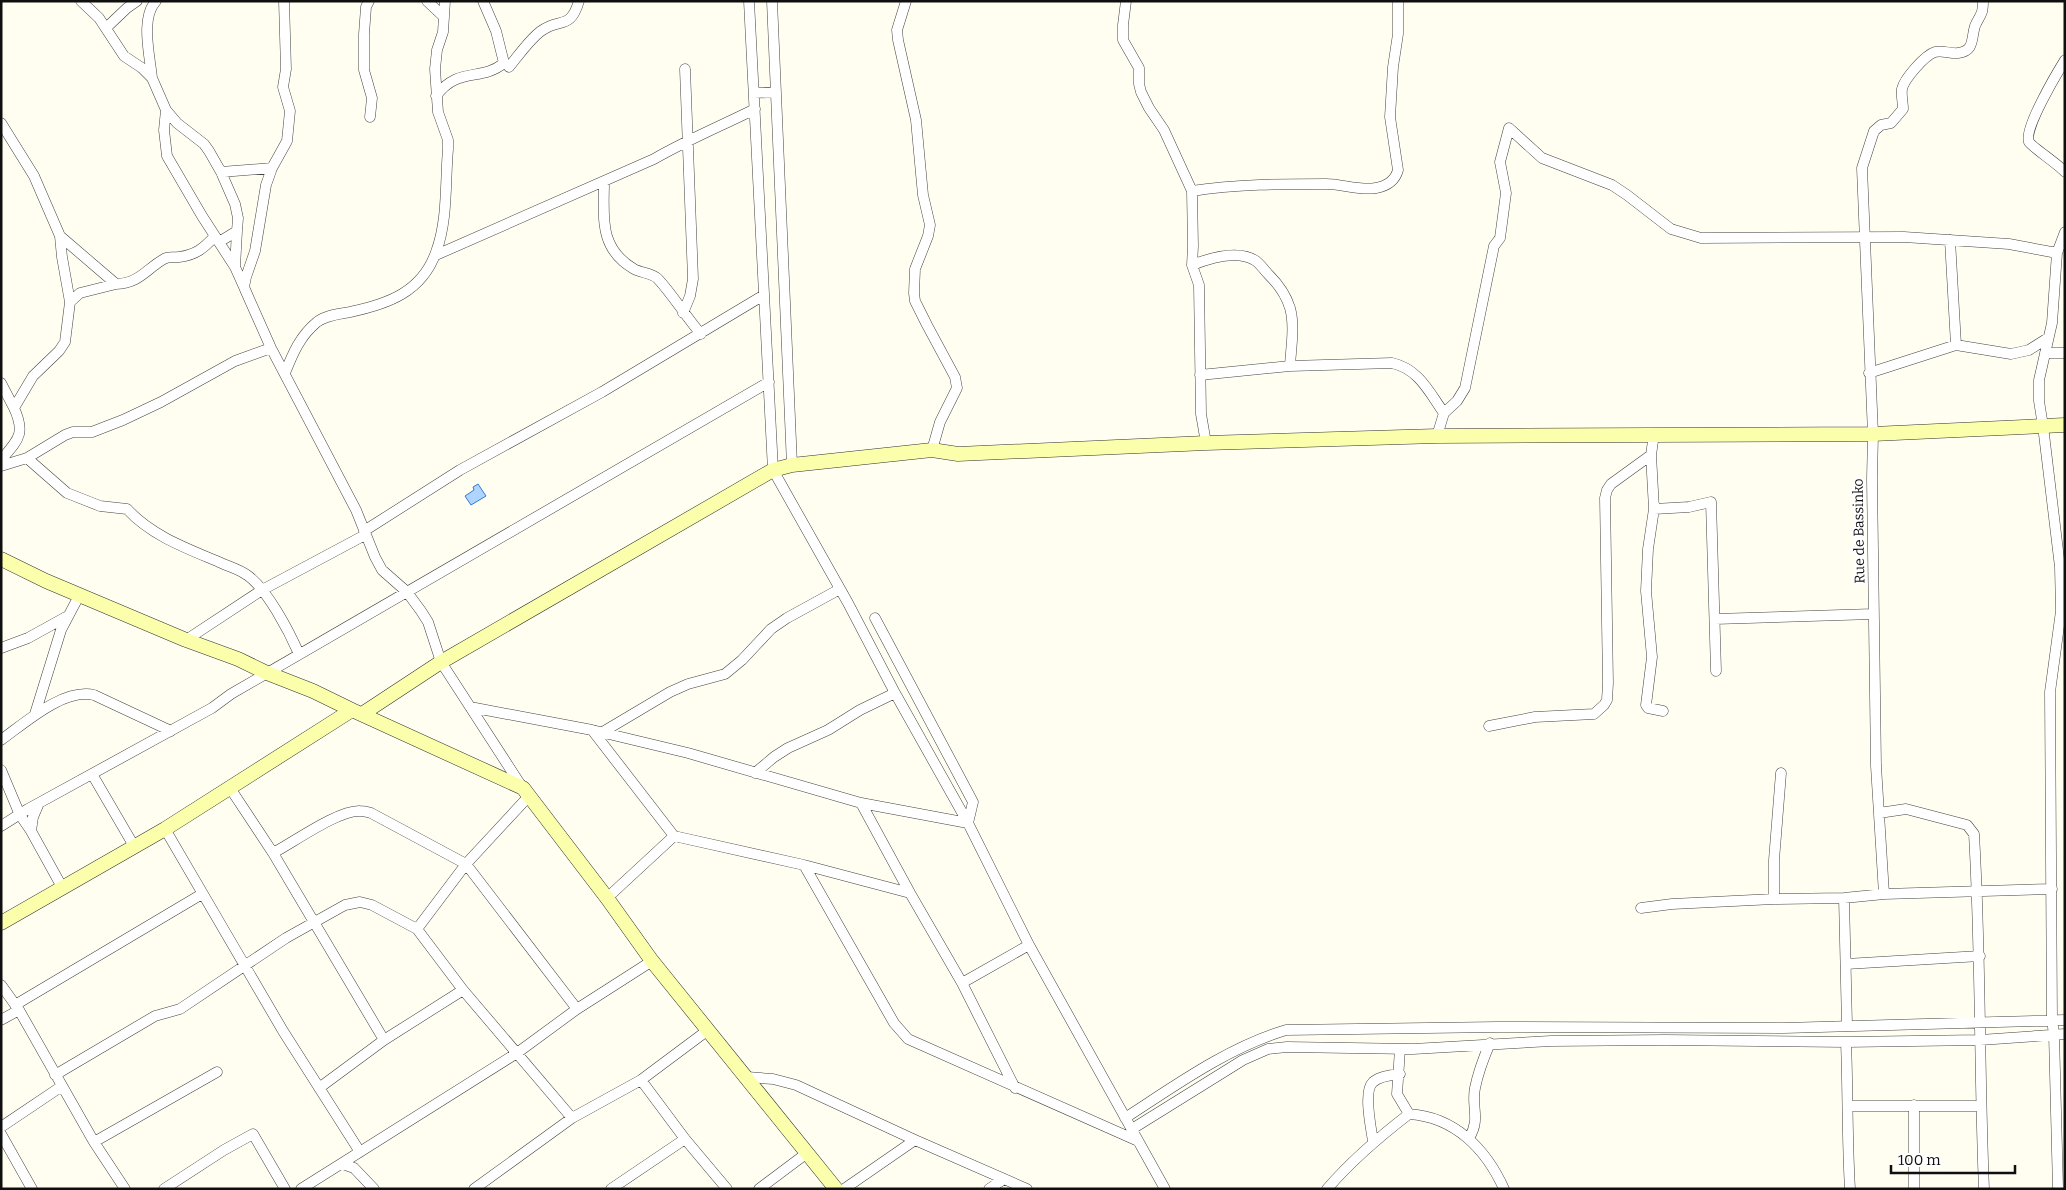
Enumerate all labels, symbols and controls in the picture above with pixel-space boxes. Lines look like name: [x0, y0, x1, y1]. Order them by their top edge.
street label: Rue de Bassinko: [1850, 478, 1868, 584]
scale bar: [1891, 1142, 2015, 1174]
text: 100 m: [1898, 1151, 1941, 1169]

